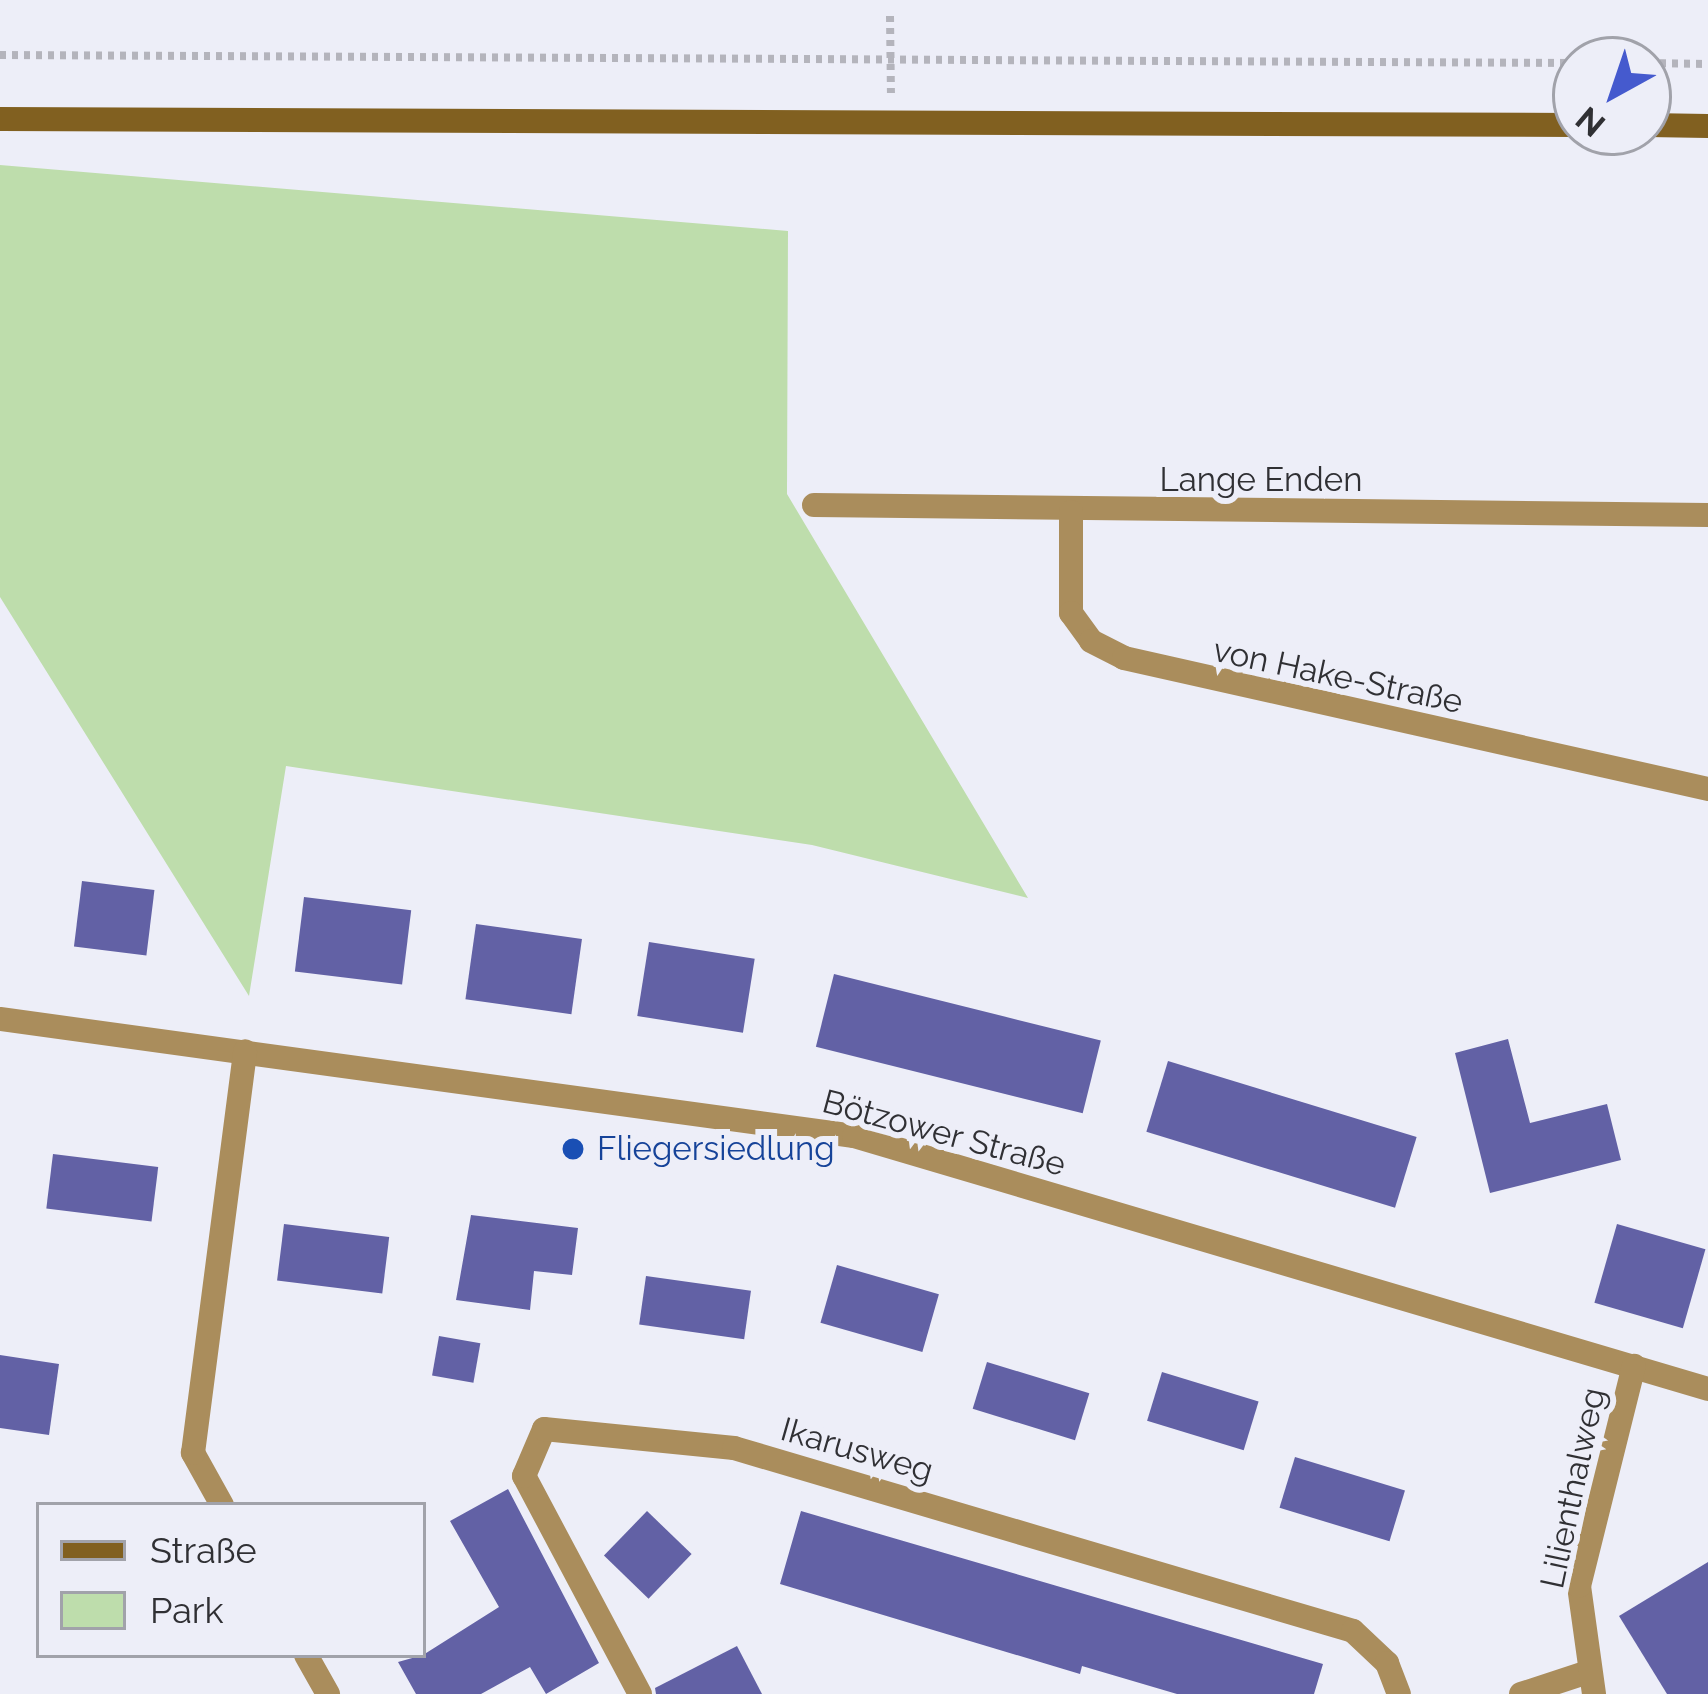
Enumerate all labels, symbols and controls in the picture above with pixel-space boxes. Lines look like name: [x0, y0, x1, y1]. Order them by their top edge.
north arrow: [1552, 36, 1672, 156]
text: N: [1568, 99, 1613, 145]
street label: Lange Enden: [1160, 460, 1362, 500]
street label: von Hake-Straße: [1210, 630, 1466, 722]
street label: Bötzower Straße: [818, 1081, 1070, 1185]
place label: Fliegersiedlung: [597, 1129, 835, 1169]
marker: Fliegersiedlung: [560, 1136, 586, 1162]
street label: Lilienthalweg: [1532, 1384, 1614, 1592]
street label: Ikarusweg: [776, 1409, 938, 1491]
legend: [36, 1502, 426, 1658]
text: Straße: [150, 1529, 257, 1571]
text: Park: [150, 1589, 224, 1631]

